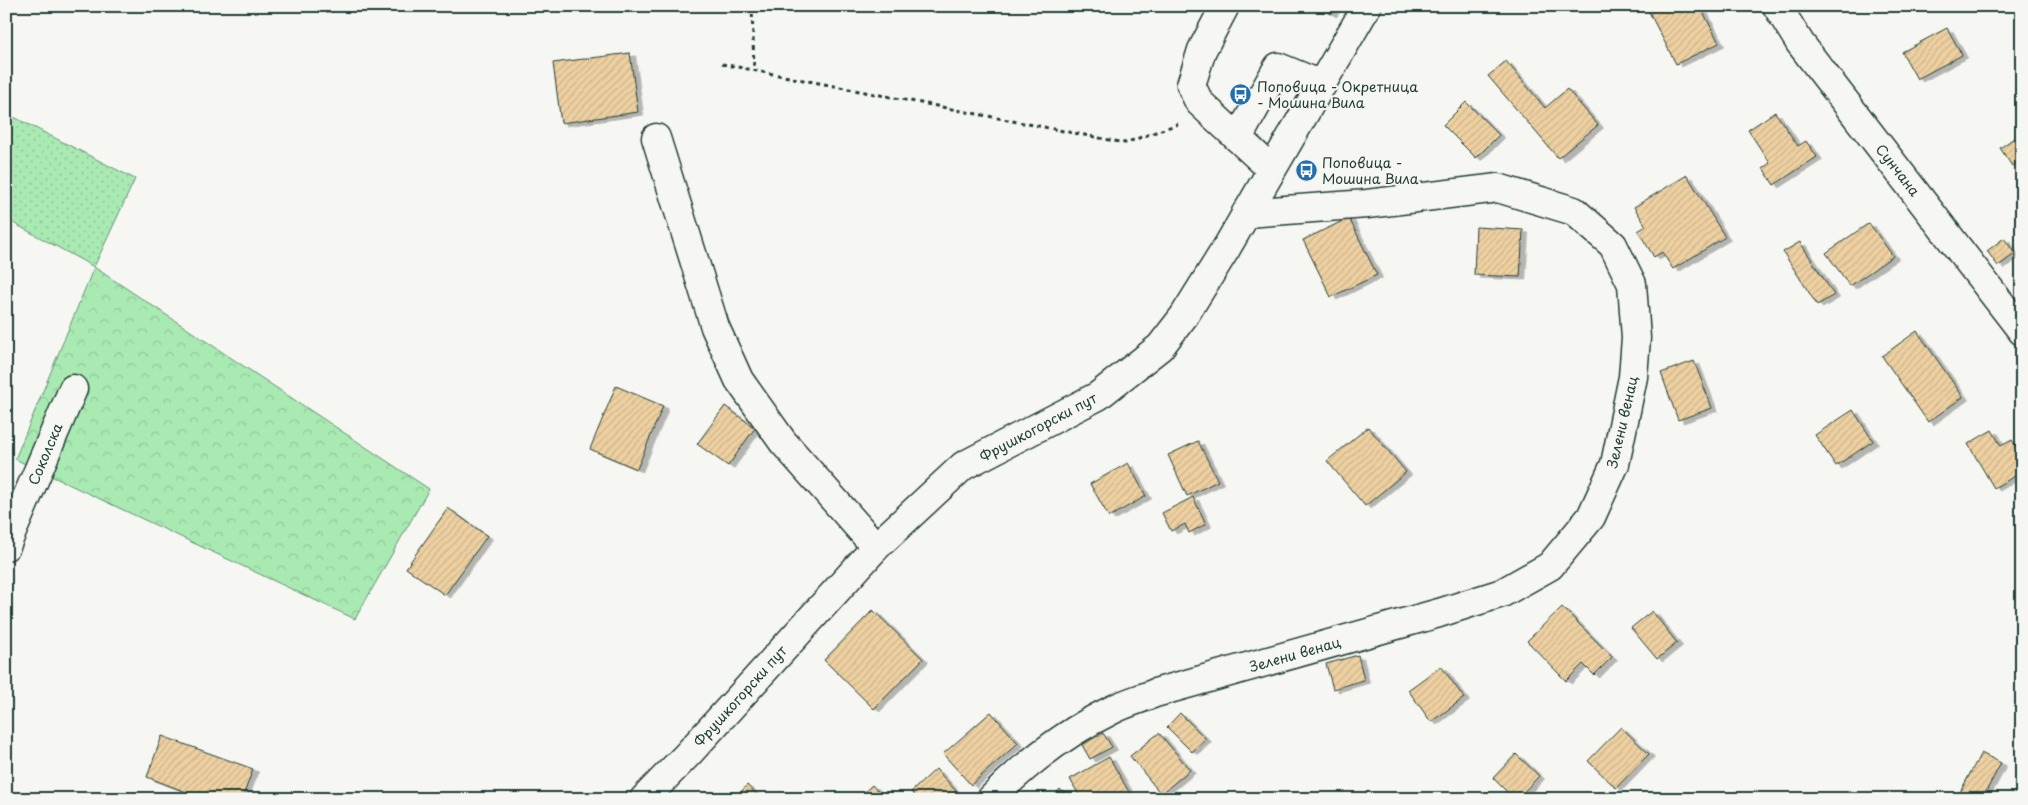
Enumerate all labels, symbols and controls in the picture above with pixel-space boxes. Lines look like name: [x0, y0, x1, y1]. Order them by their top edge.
place label: Поповица - Окретница - Мошина Вила: [1257, 76, 1418, 113]
bus stop icon: Поповица - Окретница - Мошина Вила: [1229, 82, 1253, 106]
street label: Сунчана: [1871, 139, 1925, 201]
place label: Поповица - Мошина Вила: [1322, 152, 1419, 189]
bus stop icon: Поповица - Мошина Вила: [1294, 158, 1318, 182]
street label: Зелени венац: [1601, 374, 1643, 470]
street label: Фрушкогорски пут: [976, 387, 1101, 467]
street label: Соколска: [23, 420, 68, 488]
street label: Зелени венац: [1247, 631, 1343, 677]
street label: Фрушкогорски пут: [689, 640, 792, 751]

